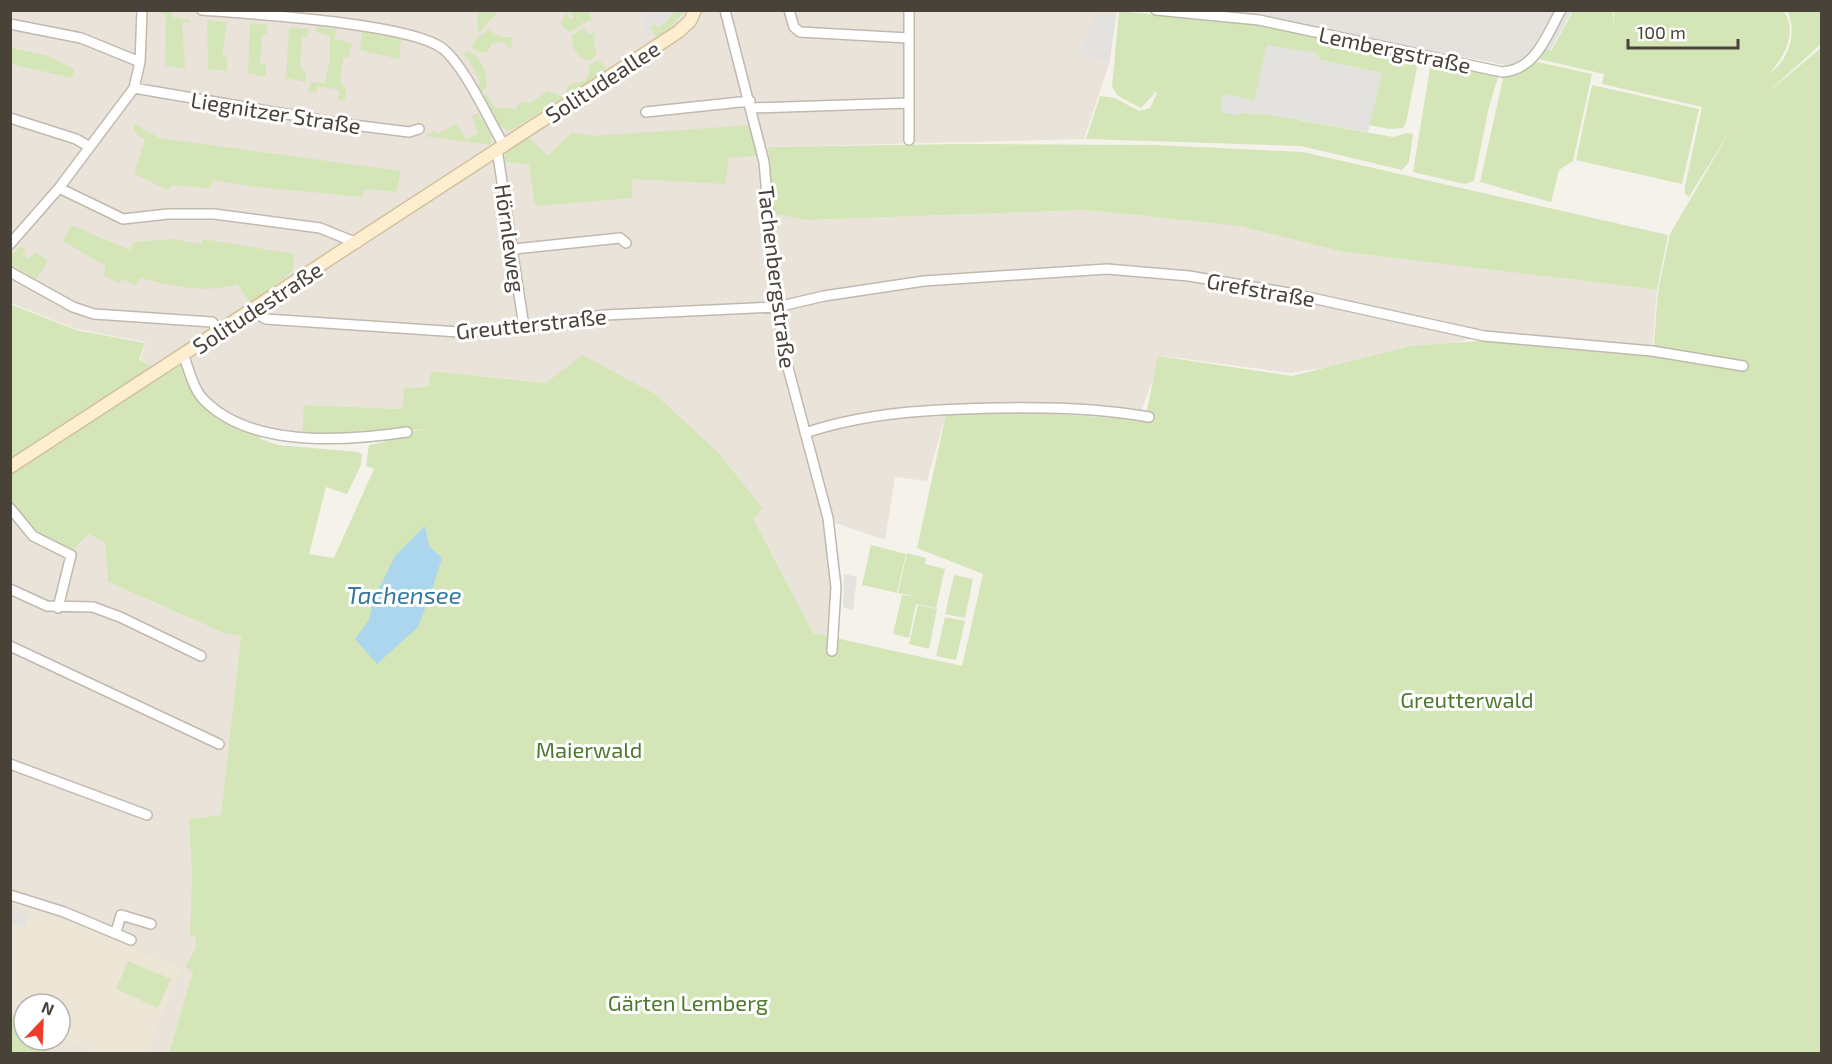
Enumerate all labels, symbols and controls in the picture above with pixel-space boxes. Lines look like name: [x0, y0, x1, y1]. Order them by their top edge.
scale bar: [1628, 12, 1738, 50]
street label: Lembergstraße: [1317, 20, 1473, 78]
text: 100 m: [1637, 21, 1686, 43]
street label: Solitudeallee: [540, 34, 664, 128]
street label: Liegnitzer Straße: [189, 86, 363, 138]
street label: Hörnleweg: [491, 182, 531, 294]
street label: Tachenbergstraße: [754, 184, 802, 370]
street label: Solitudestraße: [187, 255, 327, 359]
street label: Grefstraße: [1205, 267, 1317, 311]
street label: Greutterstraße: [454, 302, 608, 344]
water label: Tachensee: [346, 580, 462, 609]
park label: Greutterwald: [1400, 686, 1534, 712]
park label: Maierwald: [536, 736, 642, 762]
park label: Gärten Lemberg: [608, 989, 768, 1015]
north arrow: [12, 992, 72, 1052]
text: N: [39, 997, 57, 1019]

